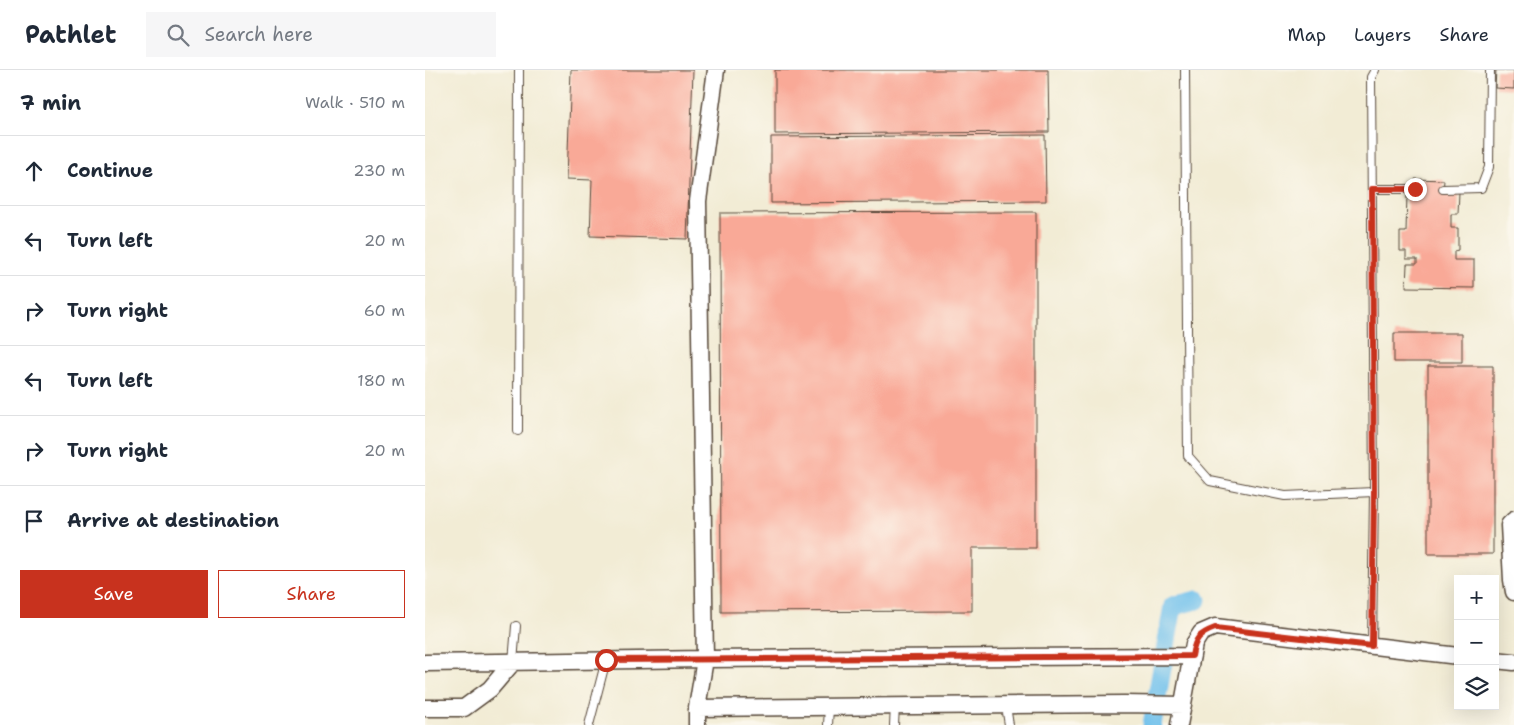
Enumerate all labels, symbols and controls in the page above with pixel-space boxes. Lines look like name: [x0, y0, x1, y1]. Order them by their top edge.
search box: [146, 12, 496, 57]
text: Pathlet: [25, 19, 116, 51]
icon: search: [164, 21, 192, 49]
text: Search here: [204, 22, 313, 47]
text: Map: [1288, 23, 1326, 47]
text: Layers: [1354, 23, 1411, 47]
text: Share: [1439, 23, 1489, 47]
text: 7 min: [20, 89, 81, 117]
text: Walk · 510 m: [305, 92, 405, 113]
icon: ahead: [20, 157, 48, 185]
text: Continue: [67, 158, 153, 183]
text: 230 m: [353, 160, 405, 181]
route end: [1404, 178, 1427, 201]
icon: left: [20, 227, 48, 255]
text: Turn left: [67, 228, 153, 253]
text: 20 m: [364, 230, 405, 251]
icon: right: [20, 297, 48, 325]
text: Turn right: [67, 298, 168, 323]
text: 60 m: [364, 300, 405, 321]
icon: left: [20, 367, 48, 395]
text: Turn left: [67, 368, 153, 393]
text: 180 m: [357, 370, 405, 391]
icon: right: [20, 437, 48, 465]
text: Turn right: [67, 438, 168, 463]
text: 20 m: [364, 440, 405, 461]
icon: arrive: [20, 507, 48, 535]
text: Arrive at destination: [67, 508, 279, 533]
button: Save: [20, 570, 208, 618]
button: Share: [218, 570, 405, 618]
map controls: [1454, 575, 1499, 710]
button: +: [1454, 575, 1499, 620]
button: −: [1454, 620, 1499, 665]
route start: [595, 649, 618, 672]
button: layers: [1454, 665, 1499, 710]

